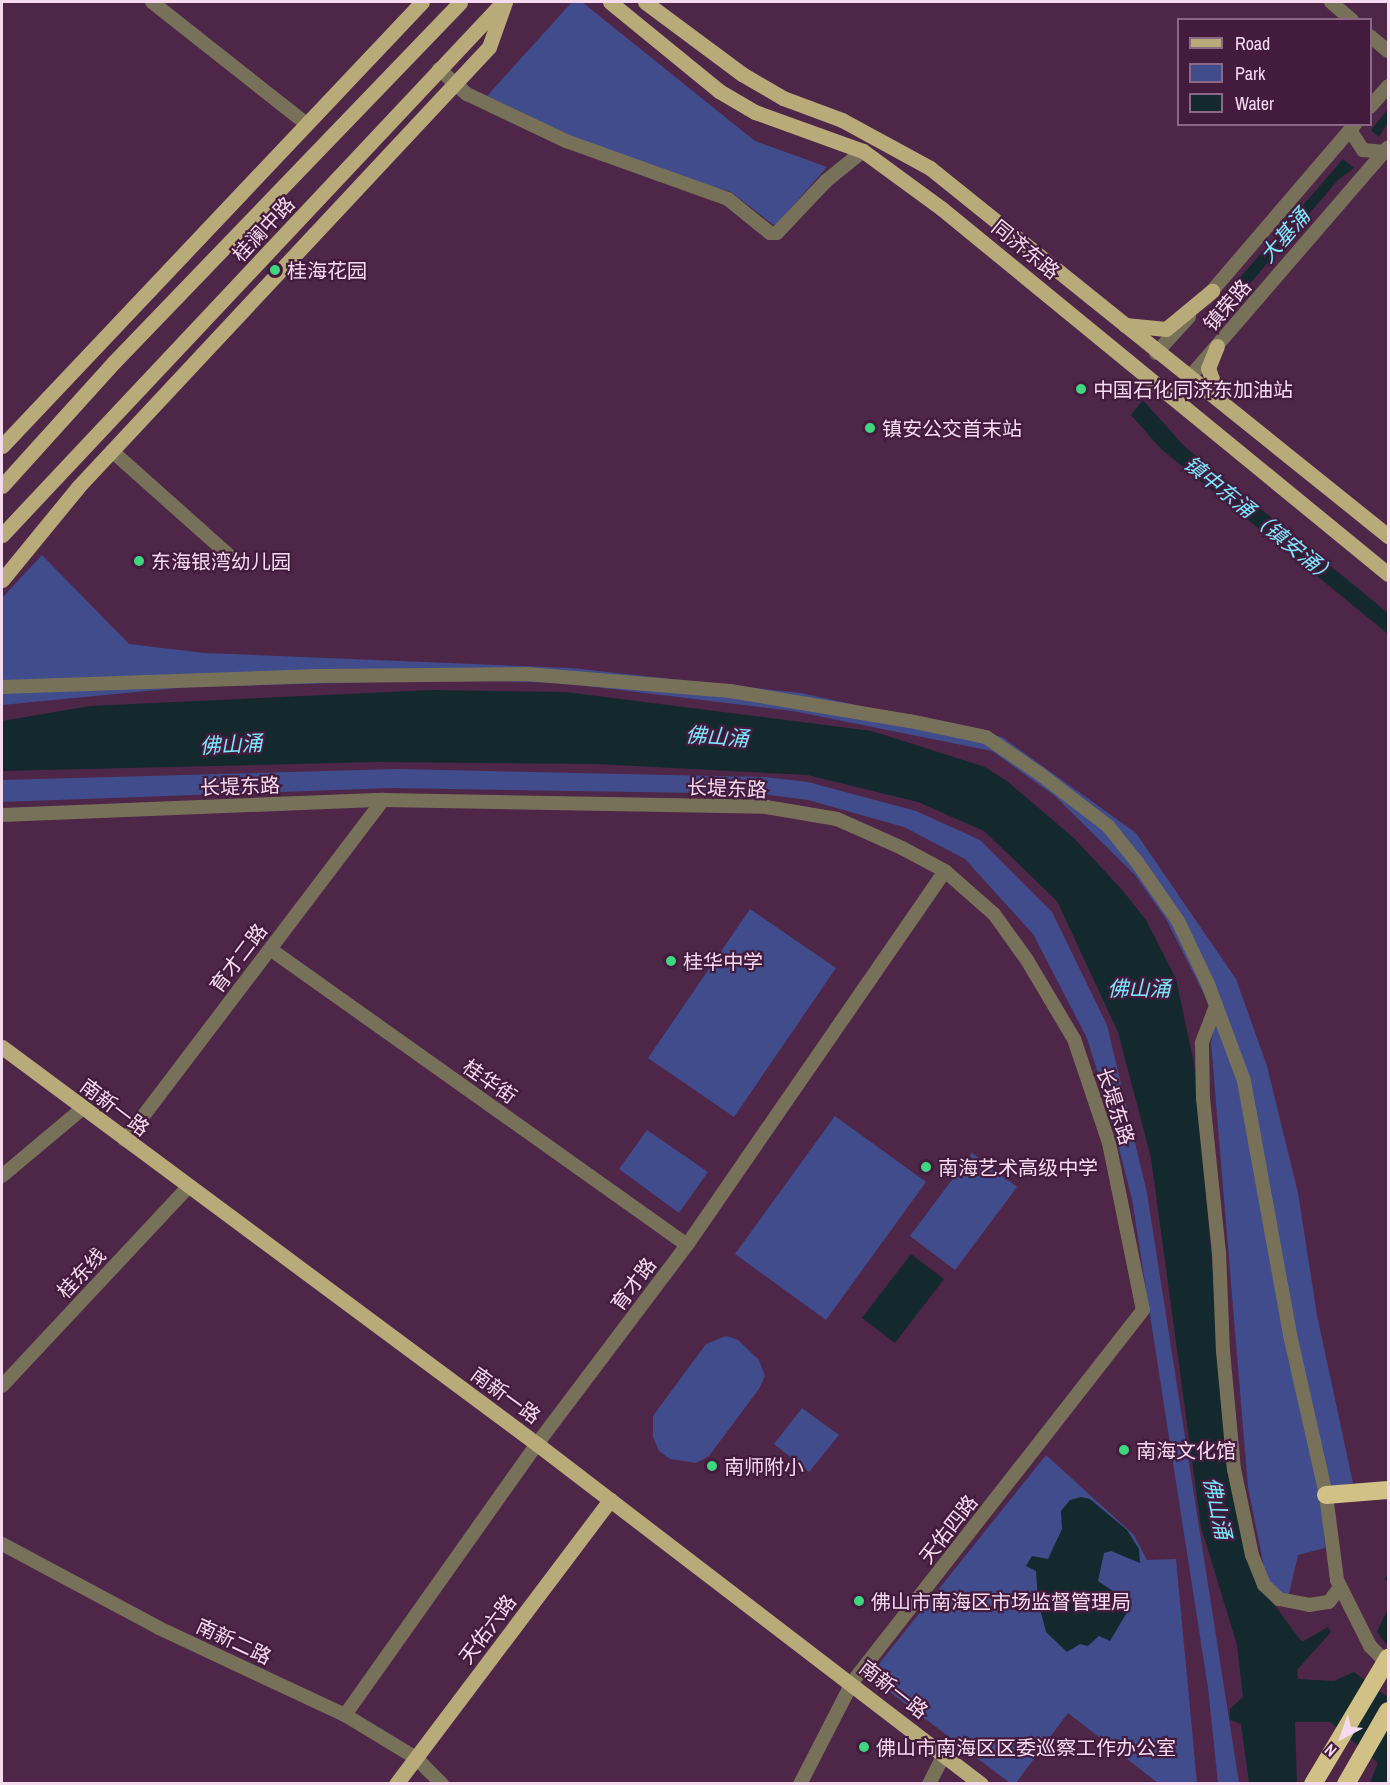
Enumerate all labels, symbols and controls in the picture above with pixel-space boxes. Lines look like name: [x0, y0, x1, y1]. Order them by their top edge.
legend: [1177, 18, 1372, 126]
text: Road: [1235, 31, 1270, 56]
text: Park: [1235, 61, 1265, 86]
text: Water: [1235, 91, 1274, 116]
street label: 桂澜中路: [227, 192, 299, 266]
water label: 大基涌: [1255, 204, 1315, 268]
street label: 同济东路: [987, 215, 1065, 283]
place label: 桂海花园: [287, 258, 367, 282]
marker: 桂海花园: [268, 263, 282, 277]
street label: 镇荣路: [1198, 274, 1256, 336]
place label: 中国石化同济东加油站: [1093, 377, 1293, 401]
marker: 中国石化同济东加油站: [1074, 382, 1088, 396]
place label: 镇安公交首末站: [882, 416, 1022, 440]
marker: 镇安公交首末站: [863, 421, 877, 435]
water label: 镇中东涌（镇安涌）: [1179, 451, 1341, 589]
place label: 东海银湾幼儿园: [151, 549, 291, 573]
marker: 东海银湾幼儿园: [132, 554, 146, 568]
water label: 佛山涌: [685, 722, 749, 752]
water label: 佛山涌: [199, 731, 263, 759]
street label: 长堤东路: [200, 773, 280, 799]
street label: 长堤东路: [687, 775, 767, 801]
street label: 育才二路: [204, 919, 272, 997]
place label: 桂华中学: [683, 949, 763, 973]
marker: 桂华中学: [664, 954, 678, 968]
water label: 佛山涌: [1108, 976, 1170, 1002]
street label: 桂华街: [459, 1054, 521, 1108]
street label: 长堤东路: [1092, 1064, 1140, 1148]
street label: 南新一路: [76, 1073, 154, 1141]
place label: 南海艺术高级中学: [938, 1155, 1098, 1179]
marker: 南海艺术高级中学: [919, 1160, 933, 1174]
street label: 桂东线: [52, 1243, 110, 1303]
street label: 育才路: [605, 1253, 661, 1315]
street label: 南新一路: [467, 1362, 545, 1428]
place label: 南海文化馆: [1136, 1438, 1236, 1462]
marker: 南海文化馆: [1117, 1443, 1131, 1457]
place label: 南师附小: [724, 1454, 804, 1478]
marker: 南师附小: [705, 1459, 719, 1473]
water label: 佛山涌: [1198, 1475, 1236, 1541]
street label: 天佑四路: [914, 1490, 982, 1568]
place label: 佛山市南海区市场监督管理局: [871, 1589, 1131, 1613]
street label: 天佑六路: [453, 1590, 521, 1668]
marker: 佛山市南海区市场监督管理局: [852, 1594, 866, 1608]
street label: 南新二路: [193, 1613, 275, 1669]
street label: 南新一路: [855, 1655, 933, 1723]
north arrow: [1312, 1707, 1372, 1767]
place label: 佛山市南海区区委巡察工作办公室: [876, 1735, 1176, 1759]
text: N: [1319, 1739, 1341, 1762]
marker: 佛山市南海区区委巡察工作办公室: [857, 1740, 871, 1754]

